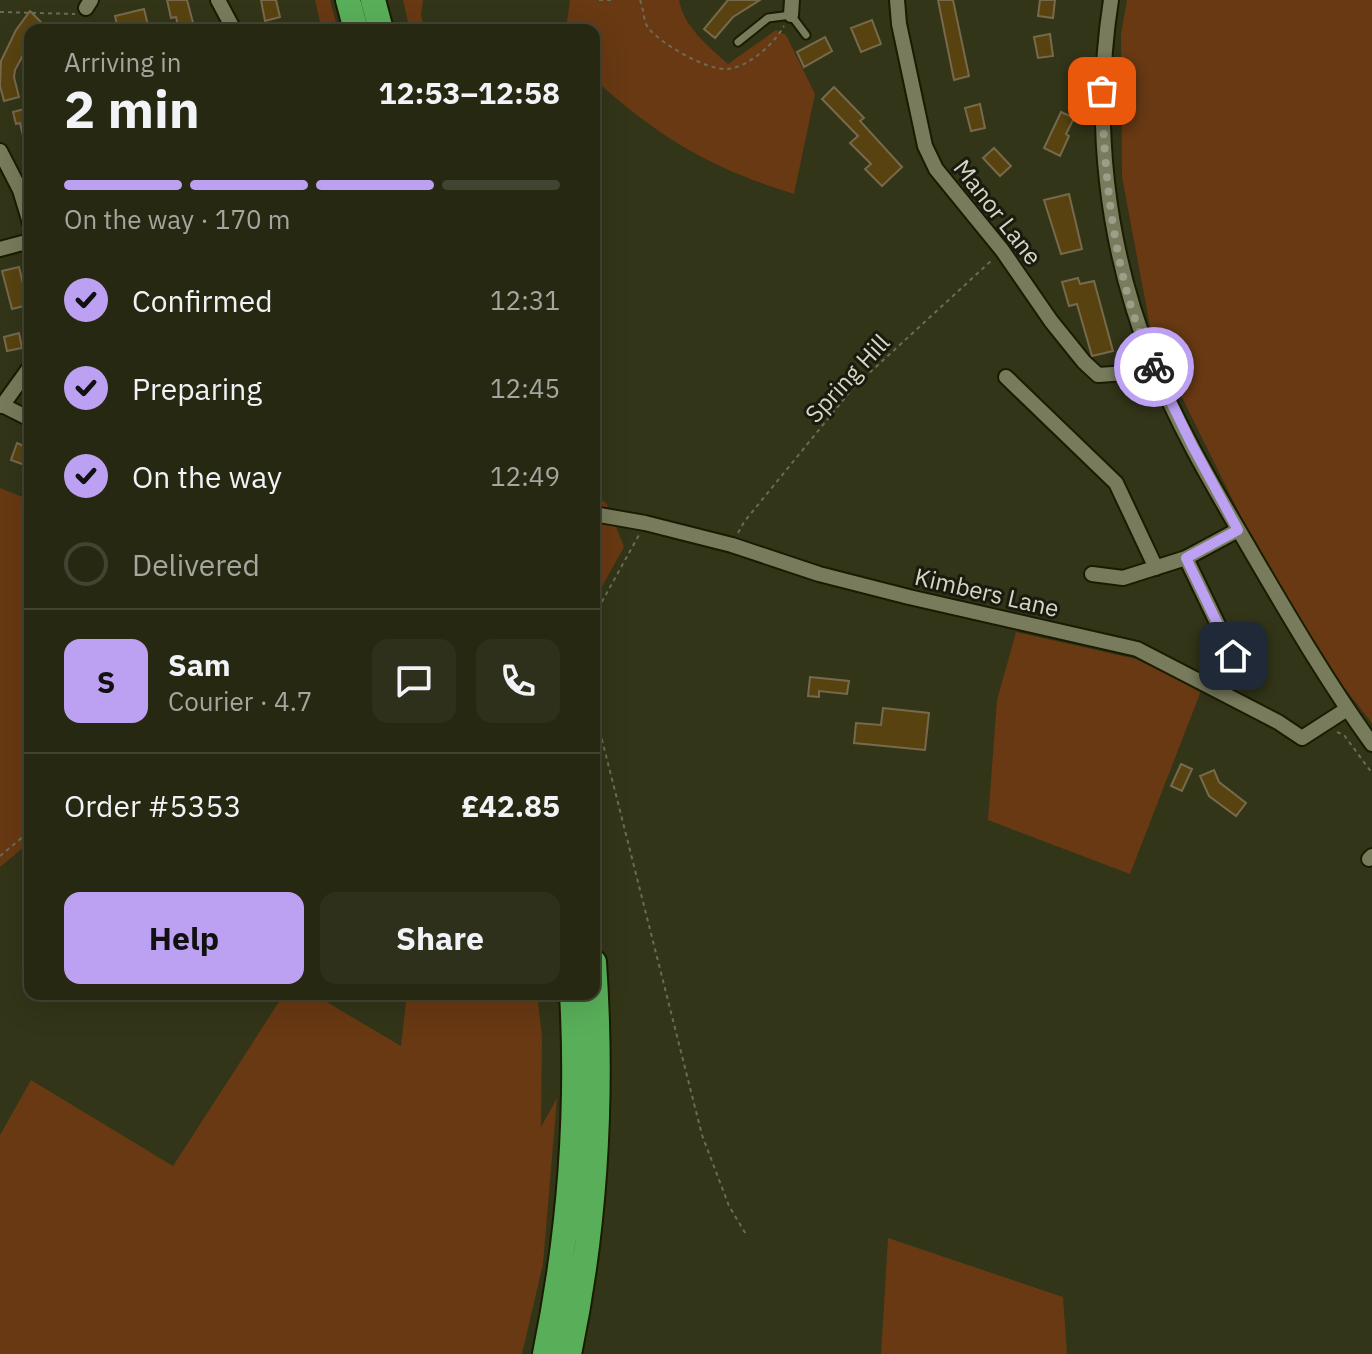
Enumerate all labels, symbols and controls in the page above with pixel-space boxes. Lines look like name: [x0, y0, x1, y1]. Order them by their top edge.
text: Arriving in: [64, 45, 181, 79]
pin: [1068, 57, 1136, 125]
icon: bag: [1080, 69, 1124, 113]
text: 12:53–12:58: [379, 73, 560, 112]
text: 2 min: [64, 75, 200, 142]
street label: Manor Lane: [947, 153, 1049, 271]
text: On the way · 170 m: [64, 202, 290, 236]
icon: check: [64, 278, 108, 322]
text: Confirmed: [132, 281, 273, 320]
text: 12:31: [490, 283, 560, 317]
street label: Spring Hill: [798, 327, 896, 429]
courier: [1114, 327, 1194, 407]
icon: bike: [1132, 345, 1176, 389]
icon: check: [64, 366, 108, 410]
text: Preparing: [132, 369, 262, 408]
text: 12:45: [490, 371, 560, 405]
icon: check: [64, 454, 108, 498]
text: On the way: [132, 457, 282, 496]
text: 12:49: [490, 459, 560, 493]
text: Delivered: [132, 545, 260, 584]
street label: Kimbers Lane: [912, 560, 1062, 624]
pin: [1199, 622, 1267, 690]
icon: home: [1211, 634, 1255, 678]
button: chat: [372, 639, 456, 723]
button: phone: [476, 639, 560, 723]
text: Sam: [168, 645, 231, 684]
text: S: [97, 662, 115, 701]
text: Courier · 4.7: [168, 684, 312, 718]
text: Order #5353: [64, 786, 241, 825]
text: £42.85: [461, 786, 560, 825]
button: Help: [64, 892, 304, 984]
button: Share: [320, 892, 560, 984]

